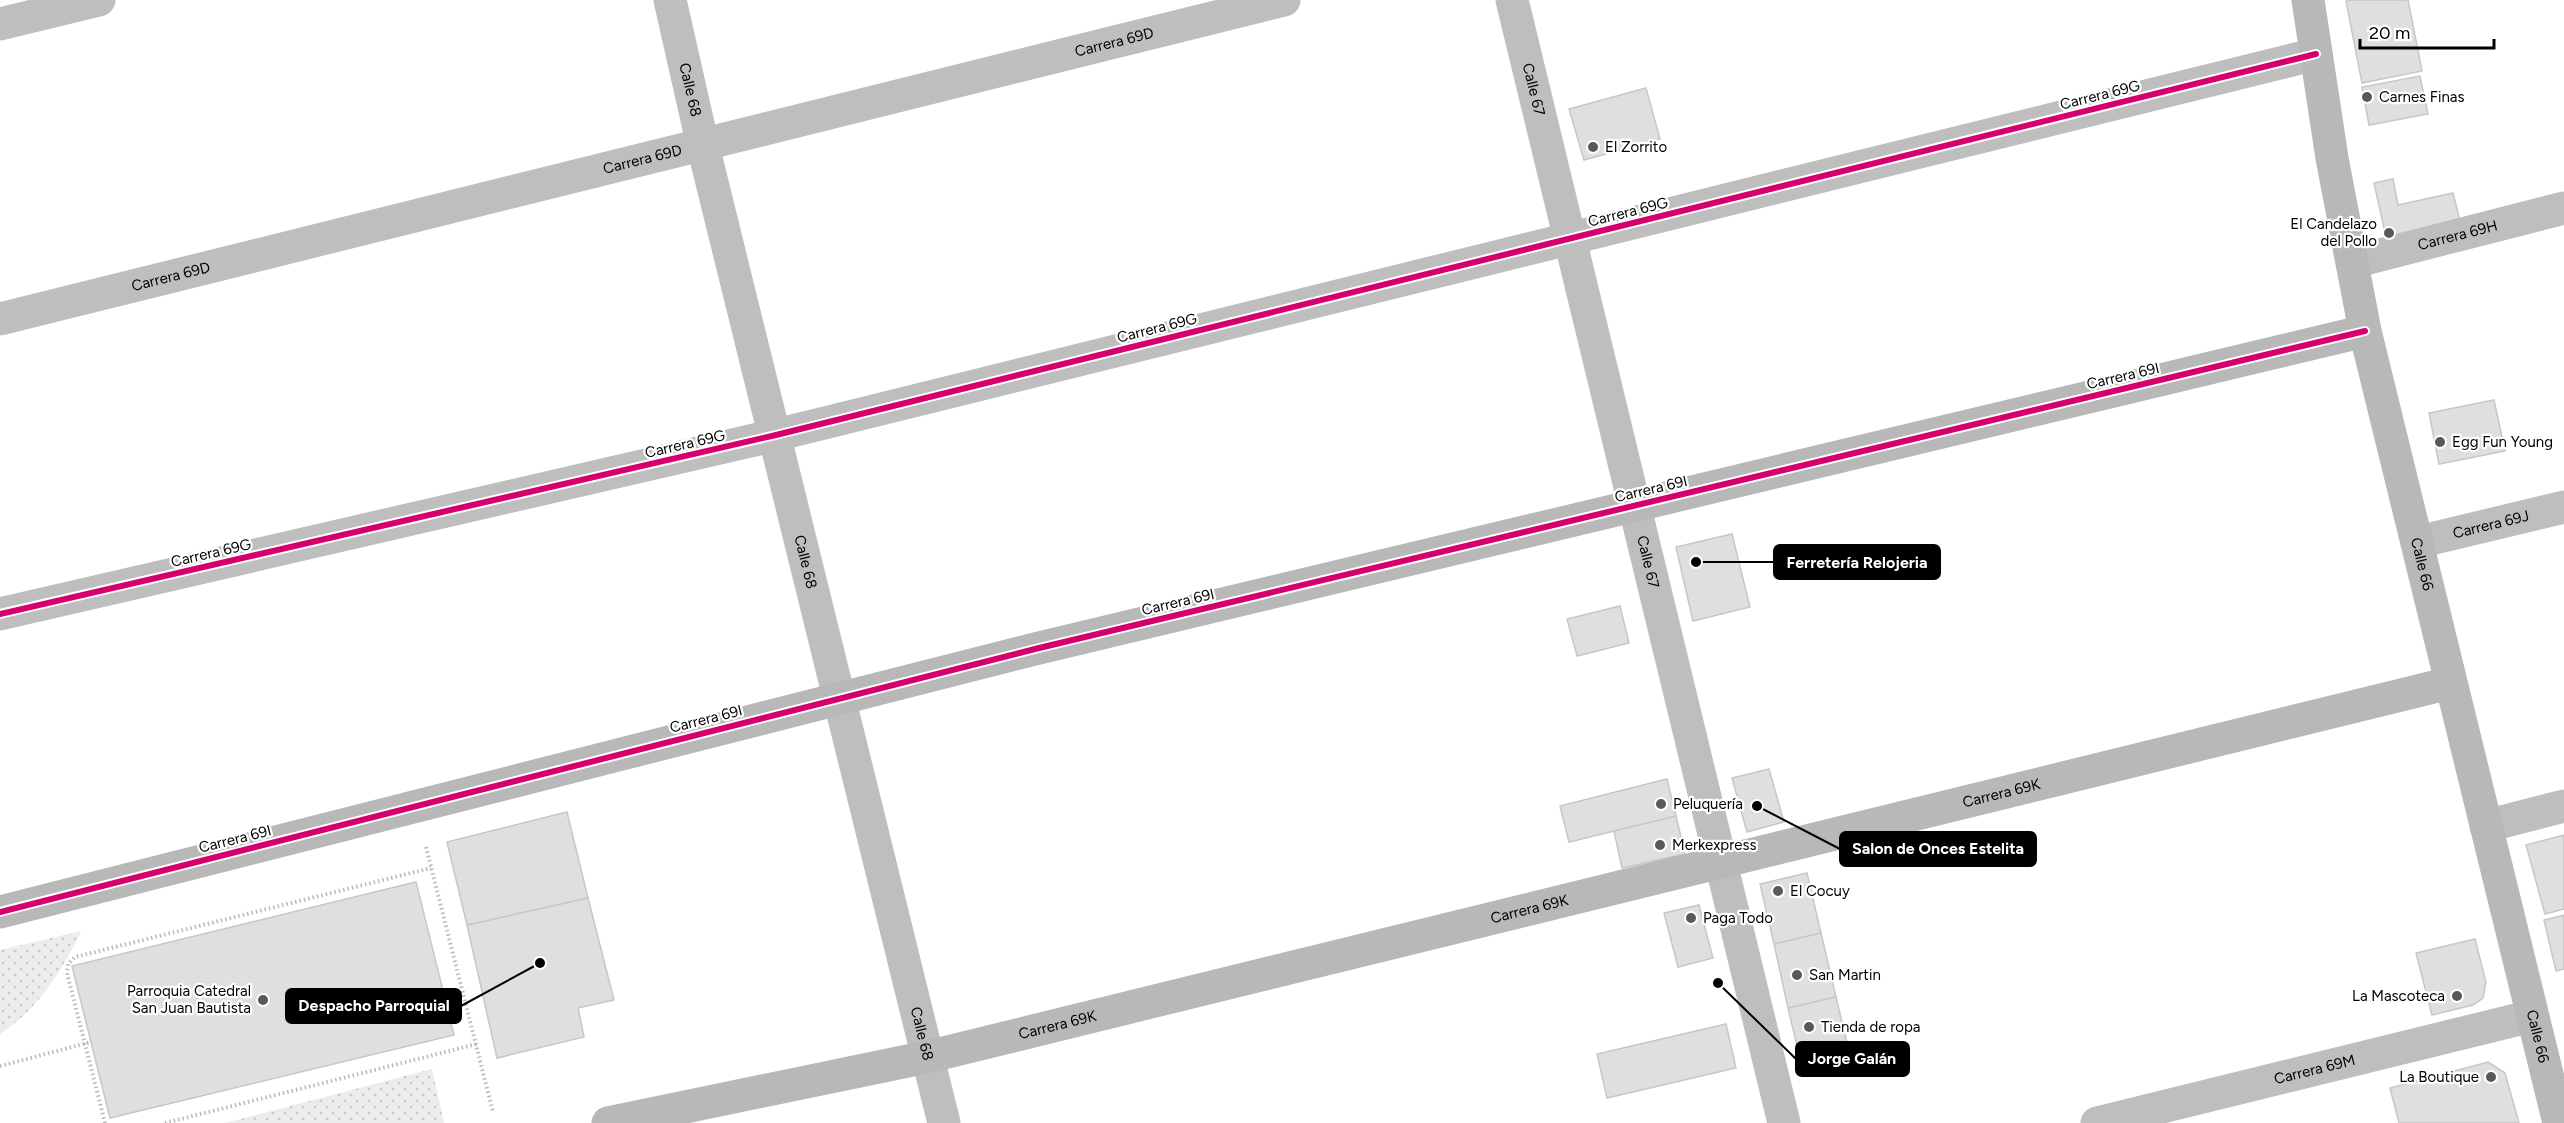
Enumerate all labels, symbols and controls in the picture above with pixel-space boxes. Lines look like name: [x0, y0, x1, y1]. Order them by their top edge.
scale bar: [2360, 12, 2494, 50]
text: 20 m: [2369, 22, 2410, 44]
street label: Carrera 69D: [1073, 24, 1155, 61]
street label: Calle 68: [675, 61, 705, 118]
street label: Calle 67: [1519, 61, 1549, 118]
street label: Carrera 69G: [2058, 76, 2142, 114]
place label: Carnes Finas: [2379, 88, 2464, 106]
marker: Carnes Finas: [2360, 90, 2374, 104]
place label: El Zorrito: [1605, 138, 1667, 156]
marker: El Zorrito: [1586, 140, 1600, 154]
street label: Carrera 69D: [601, 141, 684, 178]
street label: Carrera 69G: [1586, 193, 1670, 231]
place label: El Candelazo del Pollo: [2290, 215, 2377, 250]
street label: Carrera 69H: [2416, 216, 2499, 254]
marker: El Candelazo del Pollo: [2382, 226, 2396, 240]
street label: Carrera 69D: [130, 258, 212, 295]
street label: Carrera 69G: [1115, 309, 1199, 347]
street label: Carrera 69I: [2085, 359, 2161, 393]
street label: Carrera 69G: [643, 426, 727, 462]
place label: Egg Fun Young: [2452, 433, 2553, 451]
marker: Egg Fun Young: [2433, 435, 2447, 449]
street label: Carrera 69I: [1613, 472, 1689, 506]
street label: Carrera 69J: [2451, 507, 2531, 542]
street label: Calle 68: [790, 533, 821, 591]
street label: Calle 67: [1633, 534, 1663, 590]
street label: Carrera 69G: [169, 535, 253, 571]
street label: Calle 66: [2407, 536, 2437, 593]
callout: Ferretería Relojeria: [1774, 545, 1940, 579]
text: Ferretería Relojeria: [1786, 553, 1928, 572]
street label: Carrera 69I: [1140, 585, 1216, 619]
street label: Carrera 69I: [668, 701, 744, 737]
street label: Carrera 69K: [1961, 775, 2043, 811]
place label: Peluquería: [1673, 795, 1743, 813]
marker: Peluquería: [1654, 797, 1668, 811]
street label: Carrera 69I: [197, 821, 273, 857]
callout: Salon de Onces Estelita: [1840, 832, 2036, 866]
place label: Merkexpress: [1672, 836, 1756, 854]
marker: Merkexpress: [1653, 838, 1667, 852]
text: Salon de Onces Estelita: [1852, 839, 2024, 858]
place label: El Cocuy: [1790, 882, 1850, 900]
marker: El Cocuy: [1771, 884, 1785, 898]
street label: Carrera 69K: [1489, 891, 1571, 927]
place label: Paga Todo: [1703, 909, 1773, 927]
marker: Paga Todo: [1684, 911, 1698, 925]
place label: San Martin: [1809, 966, 1881, 984]
marker: San Martin: [1790, 968, 1804, 982]
place label: Parroquia Catedral San Juan Bautista: [127, 982, 251, 1017]
place label: La Mascoteca: [2352, 987, 2445, 1005]
callout: Despacho Parroquial: [286, 989, 461, 1023]
marker: La Mascoteca: [2450, 989, 2464, 1003]
marker: Parroquia Catedral San Juan Bautista: [256, 993, 270, 1007]
text: Despacho Parroquial: [298, 996, 450, 1015]
street label: Calle 68: [907, 1005, 937, 1062]
street label: Carrera 69K: [1017, 1007, 1099, 1043]
street label: Calle 66: [2523, 1008, 2553, 1065]
place label: Tienda de ropa: [1821, 1018, 1920, 1036]
marker: Tienda de ropa: [1802, 1020, 1816, 1034]
callout: Jorge Galán: [1796, 1042, 1909, 1076]
text: Jorge Galán: [1808, 1049, 1896, 1068]
street label: Carrera 69M: [2272, 1051, 2357, 1088]
place label: La Boutique: [2399, 1068, 2479, 1086]
marker: La Boutique: [2484, 1070, 2498, 1084]

